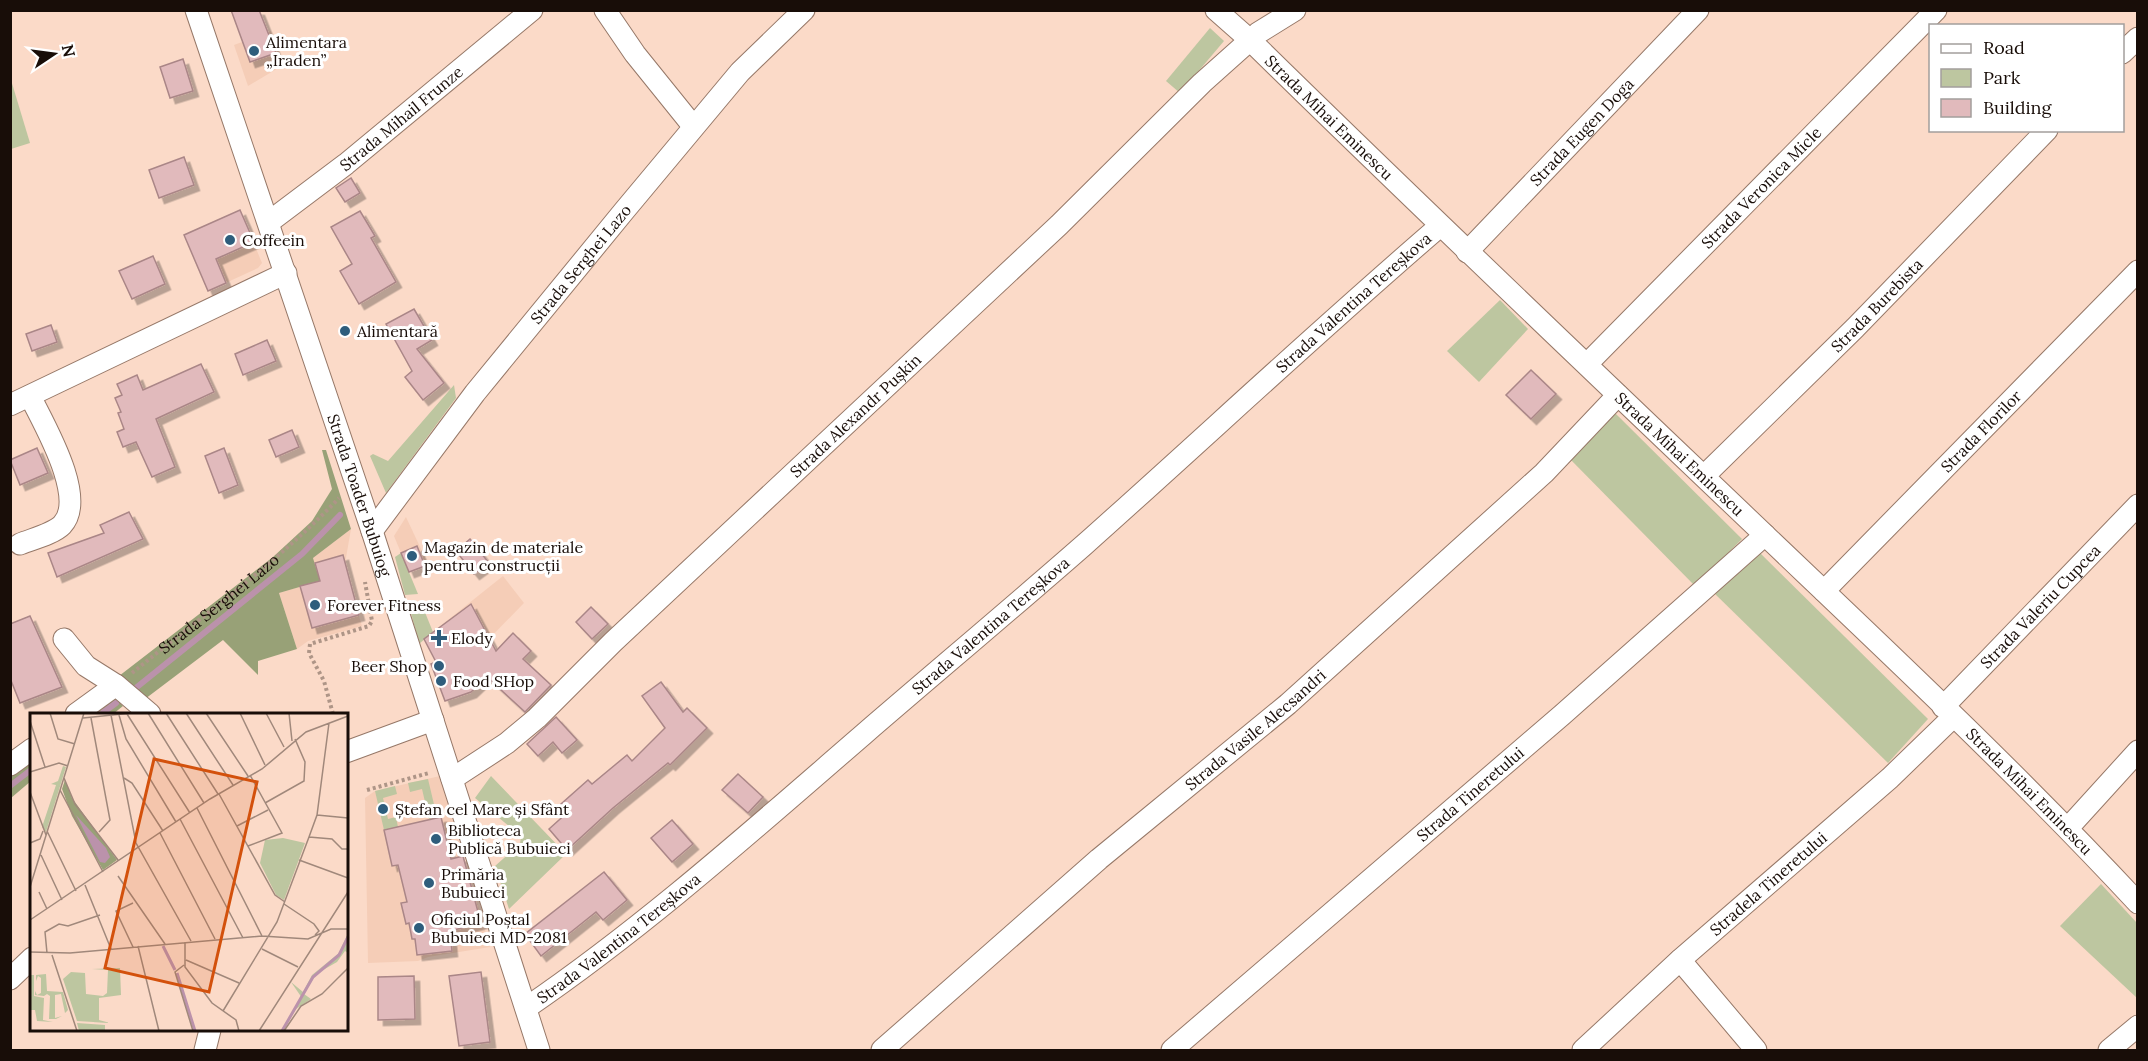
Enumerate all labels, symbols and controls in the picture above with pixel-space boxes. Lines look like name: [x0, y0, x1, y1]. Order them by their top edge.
north arrow: [24, 24, 84, 84]
legend: [1929, 24, 2124, 132]
place label: Alimentara „Iraden”: [265, 32, 347, 70]
text: Road: [1983, 36, 2025, 59]
text: N: [57, 42, 80, 59]
marker: Alimentara „Iraden”: [247, 44, 261, 58]
street label: Strada Mihai Eminescu: [1261, 51, 1398, 184]
street label: Strada Mihail Frunze: [336, 61, 467, 175]
text: Park: [1983, 66, 2021, 89]
street label: Strada Eugen Doga: [1526, 74, 1638, 190]
text: Building: [1983, 96, 2053, 119]
street label: Strada Veronica Micle: [1697, 122, 1826, 252]
street label: Strada Serghei Lazo: [526, 200, 635, 328]
street label: Strada Valentina Tereșkova: [1272, 228, 1435, 377]
place label: Coffeein: [242, 230, 305, 250]
marker: Coffeein: [223, 233, 237, 247]
street label: Strada Burebista: [1827, 254, 1927, 356]
place label: Alimentară: [356, 321, 438, 341]
marker: Alimentară: [338, 324, 352, 338]
street label: Strada Alexandr Pușkin: [786, 349, 925, 481]
street label: Strada Florilor: [1936, 386, 2026, 476]
street label: Strada Mihai Eminescu: [1611, 388, 1749, 520]
street label: Strada Toader Bubuiog: [323, 411, 396, 580]
place label: Magazin de materiale pentru construcții: [424, 537, 583, 575]
street label: Strada Valeriu Cupcea: [1976, 540, 2105, 672]
street label: Strada Serghei Lazo: [154, 549, 283, 658]
marker: Magazin de materiale pentru construcții: [405, 549, 419, 563]
street label: Strada Valentina Tereșkova: [908, 552, 1073, 699]
place label: Forever Fitness: [327, 595, 441, 615]
marker: Forever Fitness: [308, 598, 322, 612]
place label: Elody: [451, 628, 493, 648]
marker: Elody: [432, 631, 446, 645]
place label: Beer Shop: [351, 656, 427, 676]
marker: Beer Shop: [432, 659, 446, 673]
street label: Strada Vasile Alecsandri: [1181, 665, 1330, 794]
place label: Food SHop: [453, 671, 534, 691]
marker: Food SHop: [434, 674, 448, 688]
inset map: [30, 713, 348, 1031]
street label: Strada Mihai Eminescu: [1962, 724, 2097, 859]
street label: Strada Tineretului: [1412, 742, 1528, 846]
place label: Ștefan cel Mare și Sfânt: [395, 799, 570, 819]
marker: Ștefan cel Mare și Sfânt: [376, 802, 390, 816]
place label: Biblioteca Publică Bubuieci: [448, 820, 571, 858]
street label: Stradela Tineretului: [1706, 828, 1831, 940]
marker: Biblioteca Publică Bubuieci: [429, 832, 443, 846]
place label: Primăria Bubuieci: [441, 864, 505, 902]
street label: Strada Valentina Tereșkova: [533, 869, 704, 1007]
marker: Primăria Bubuieci: [422, 876, 436, 890]
place label: Oficiul Poștal Bubuieci MD-2081: [431, 909, 567, 947]
marker: Oficiul Poștal Bubuieci MD-2081: [412, 921, 426, 935]

